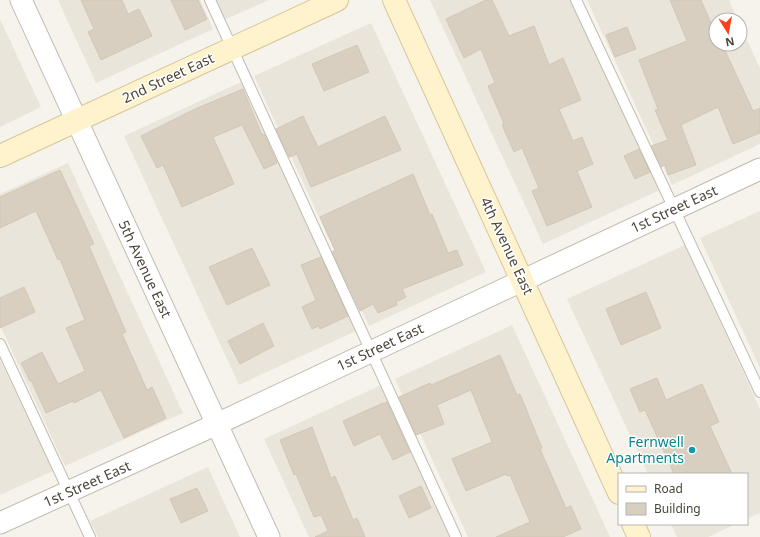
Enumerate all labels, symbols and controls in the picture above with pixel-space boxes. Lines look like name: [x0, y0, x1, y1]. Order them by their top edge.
north arrow: [708, 12, 748, 52]
text: N: [724, 34, 736, 51]
street label: 2nd Street East: [119, 48, 217, 107]
street label: 1st Street East: [627, 180, 720, 237]
street label: 4th Avenue East: [477, 194, 538, 298]
street label: 5th Avenue East: [115, 217, 176, 321]
street label: 1st Street East: [333, 318, 426, 375]
place label: Fernwell Apartments: [606, 432, 684, 467]
marker: Fernwell Apartments: [687, 445, 697, 455]
street label: 1st Street East: [40, 456, 133, 511]
legend: [618, 473, 748, 525]
text: Road: [654, 480, 683, 497]
text: Building: [654, 500, 701, 517]

